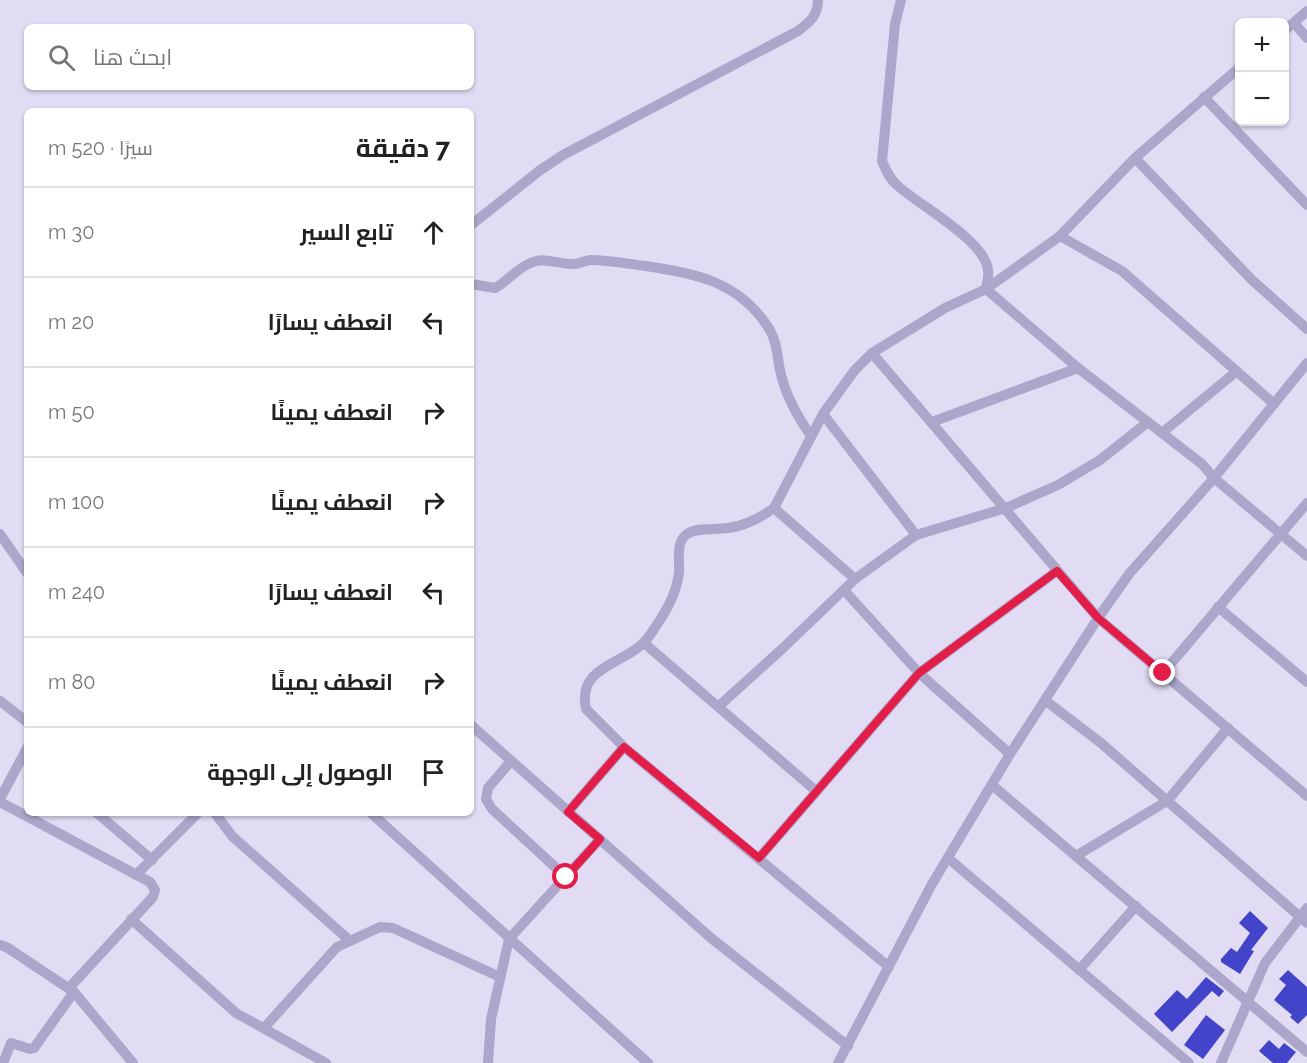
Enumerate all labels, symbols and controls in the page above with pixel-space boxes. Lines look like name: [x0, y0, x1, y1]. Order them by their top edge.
map controls: [1235, 18, 1289, 126]
button: +: [1235, 18, 1289, 72]
search box: [24, 24, 474, 90]
icon: search: [45, 41, 78, 74]
text: ابحث هنا: [93, 44, 172, 70]
button: −: [1235, 72, 1289, 126]
text: 7 دقيقة: [356, 133, 450, 163]
text: سيرًا · 520 m: [48, 136, 153, 160]
icon: ahead: [417, 216, 450, 249]
text: تابع السير: [300, 219, 393, 245]
text: 30 m: [48, 220, 94, 244]
icon: left: [417, 306, 450, 339]
text: انعطف يسارًا: [268, 309, 393, 335]
text: 20 m: [48, 310, 94, 334]
icon: right: [417, 396, 450, 429]
text: انعطف يمينًا: [270, 399, 393, 425]
text: 50 m: [48, 400, 95, 424]
icon: right: [417, 486, 450, 519]
text: انعطف يمينًا: [270, 489, 393, 515]
text: 100 m: [48, 490, 105, 514]
icon: left: [417, 576, 450, 609]
text: انعطف يسارًا: [268, 579, 393, 605]
text: 240 m: [48, 580, 105, 604]
route end: [1149, 659, 1175, 685]
icon: right: [417, 666, 450, 699]
text: انعطف يمينًا: [270, 669, 393, 695]
text: 80 m: [48, 670, 96, 694]
icon: arrive: [417, 756, 450, 789]
text: الوصول إلى الوجهة: [207, 759, 393, 785]
route start: [552, 863, 578, 889]

